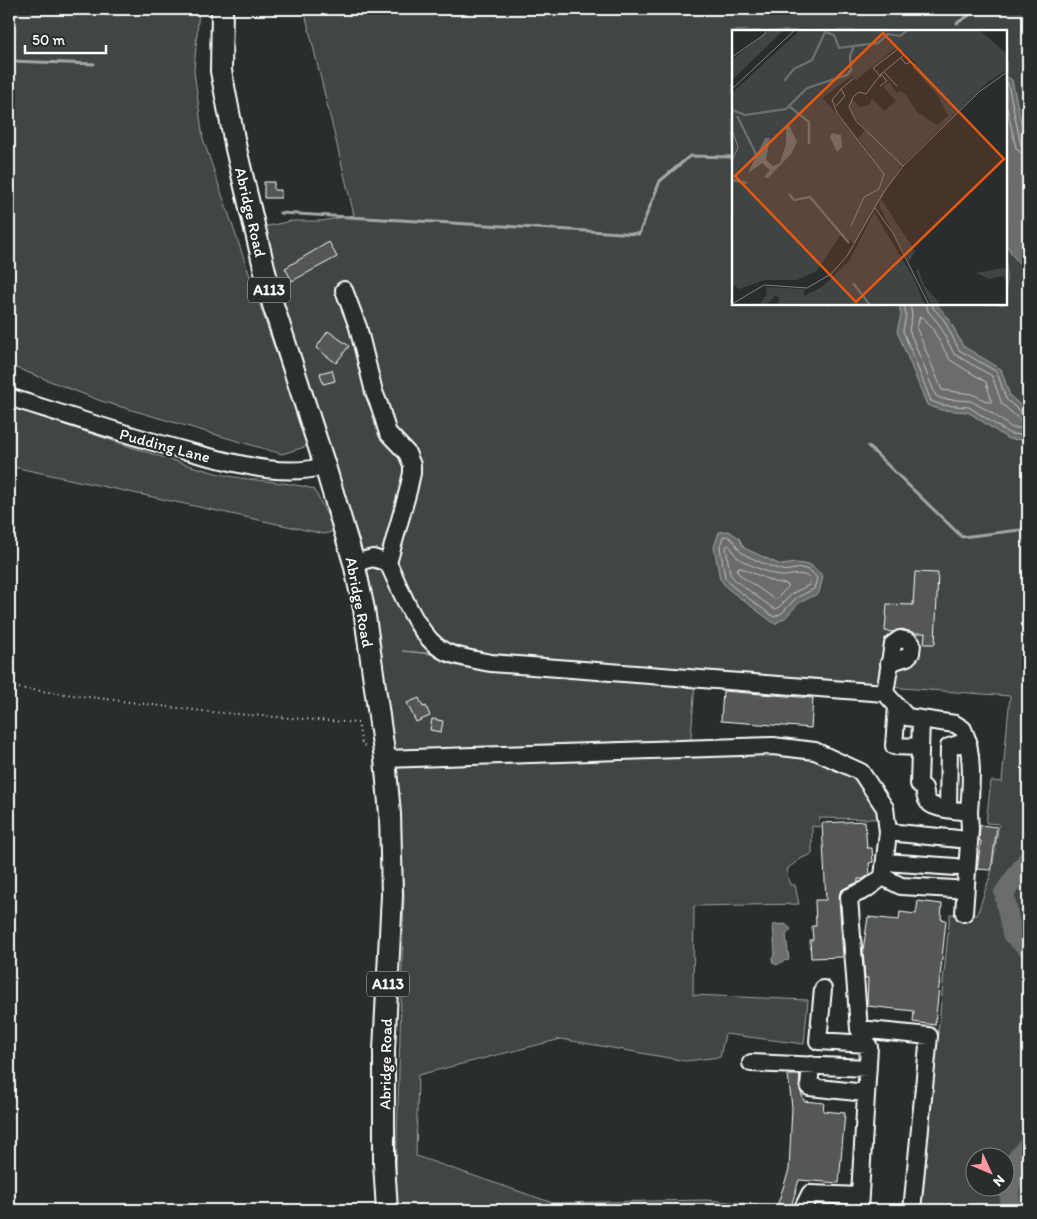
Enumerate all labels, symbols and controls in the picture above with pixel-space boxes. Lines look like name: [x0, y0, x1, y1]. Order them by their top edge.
scale bar: [25, 22, 106, 54]
inset map: [732, 30, 1007, 305]
text: 50 m: [32, 31, 65, 49]
street label: Abridge Road: [231, 165, 270, 259]
road number: A113: [248, 278, 290, 302]
street label: Pudding Lane: [118, 424, 212, 467]
street label: Abridge Road: [341, 555, 378, 649]
road number: A113: [367, 972, 409, 996]
street label: Abridge Road: [375, 1018, 396, 1110]
north arrow: [964, 1146, 1014, 1196]
text: N: [990, 1171, 1008, 1190]

